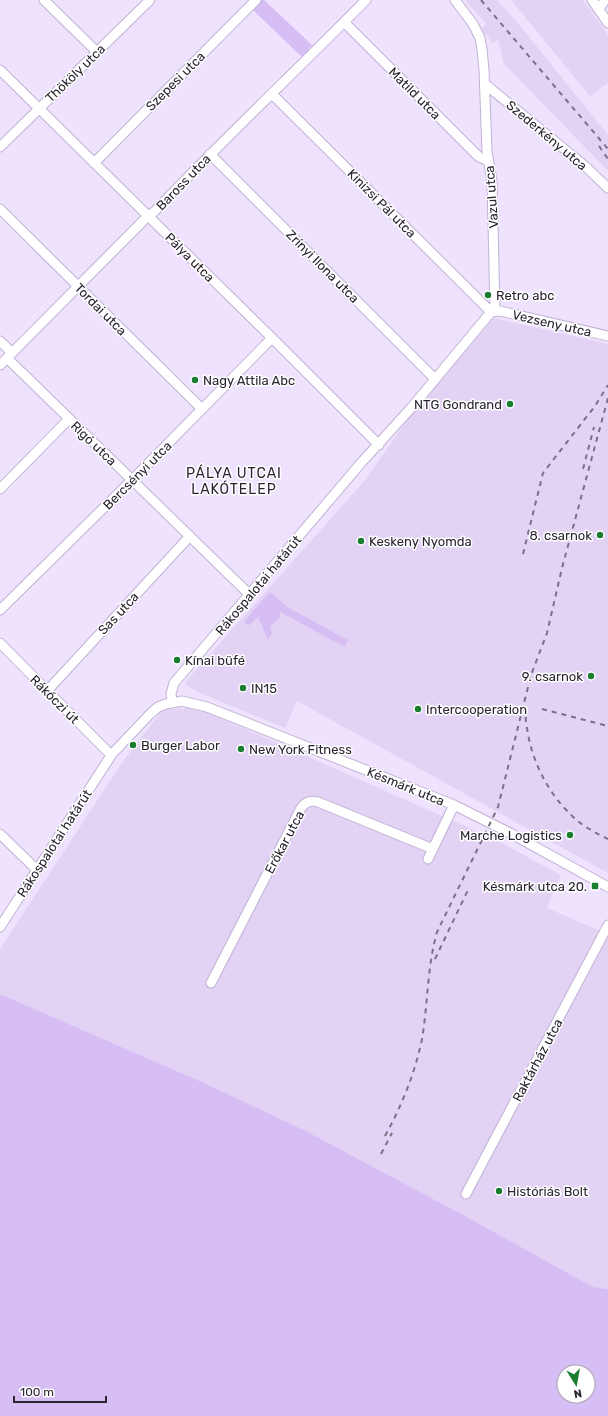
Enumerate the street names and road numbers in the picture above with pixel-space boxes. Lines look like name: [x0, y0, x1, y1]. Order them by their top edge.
street label: Thököly utca: [42, 41, 108, 105]
street label: Szepesi utca: [143, 49, 208, 114]
street label: Matild utca: [386, 64, 444, 122]
street label: Szederkény utca: [503, 97, 590, 173]
street label: Baross utca: [153, 151, 214, 213]
street label: Vazul utca: [482, 165, 501, 229]
street label: Kinizsi Pál utca: [344, 166, 419, 241]
street label: Zrínyi Ilona utca: [283, 227, 362, 306]
street label: Pálya utca: [162, 230, 217, 285]
street label: Tordai utca: [72, 280, 130, 338]
street label: Vezseny utca: [511, 307, 593, 340]
street label: Rigó utca: [67, 418, 119, 469]
street label: Bercsényi utca: [100, 438, 175, 513]
street label: Rákospalotai határút: [212, 532, 304, 638]
street label: Sas utca: [95, 589, 142, 638]
street label: Rákóczi út: [27, 672, 82, 727]
street label: Késmárk utca: [365, 764, 447, 809]
street label: Rákospalotai határút: [14, 787, 95, 900]
street label: Erőkar utca: [262, 808, 307, 876]
street label: Raktárház utca: [509, 1016, 566, 1104]

